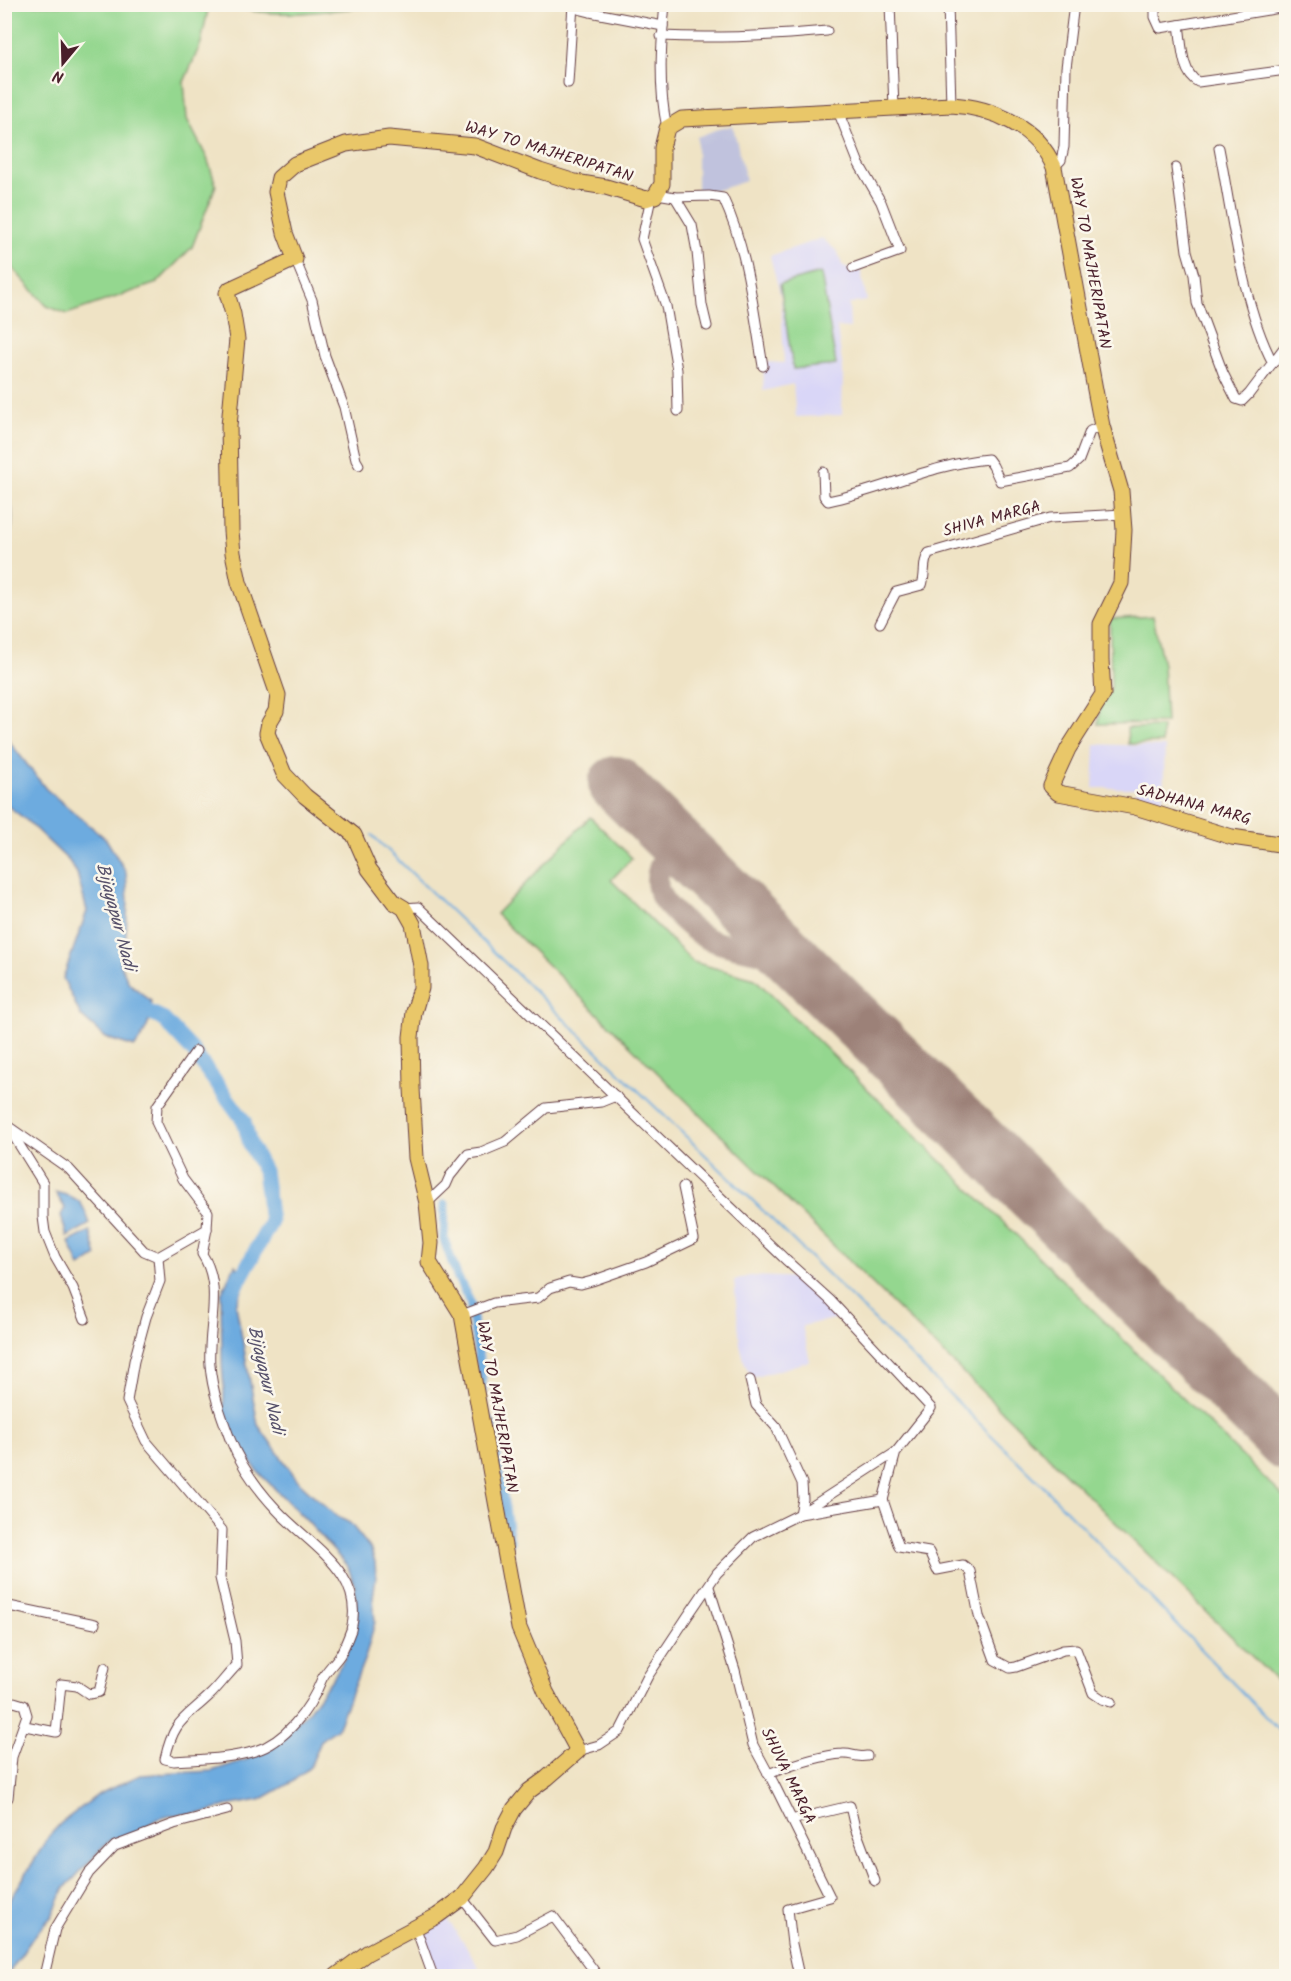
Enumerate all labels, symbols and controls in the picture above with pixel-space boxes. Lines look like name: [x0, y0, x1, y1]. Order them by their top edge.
north arrow: [33, 33, 93, 93]
text: N: [50, 62, 67, 89]
street label: WAY TO MAJHERIPATAN: [462, 115, 636, 189]
street label: WAY TO MAJHERIPATAN: [1063, 175, 1117, 351]
street label: SHIVA MARGA: [940, 494, 1044, 544]
street label: SADHANA MARG: [1134, 778, 1254, 832]
water label: Bijayapur Nadi: [87, 860, 144, 977]
street label: WAY TO MAJHERIPATAN: [470, 1319, 524, 1495]
water label: Bijayapur Nadi: [239, 1323, 292, 1440]
street label: SHUVA MARGA: [754, 1723, 822, 1829]

